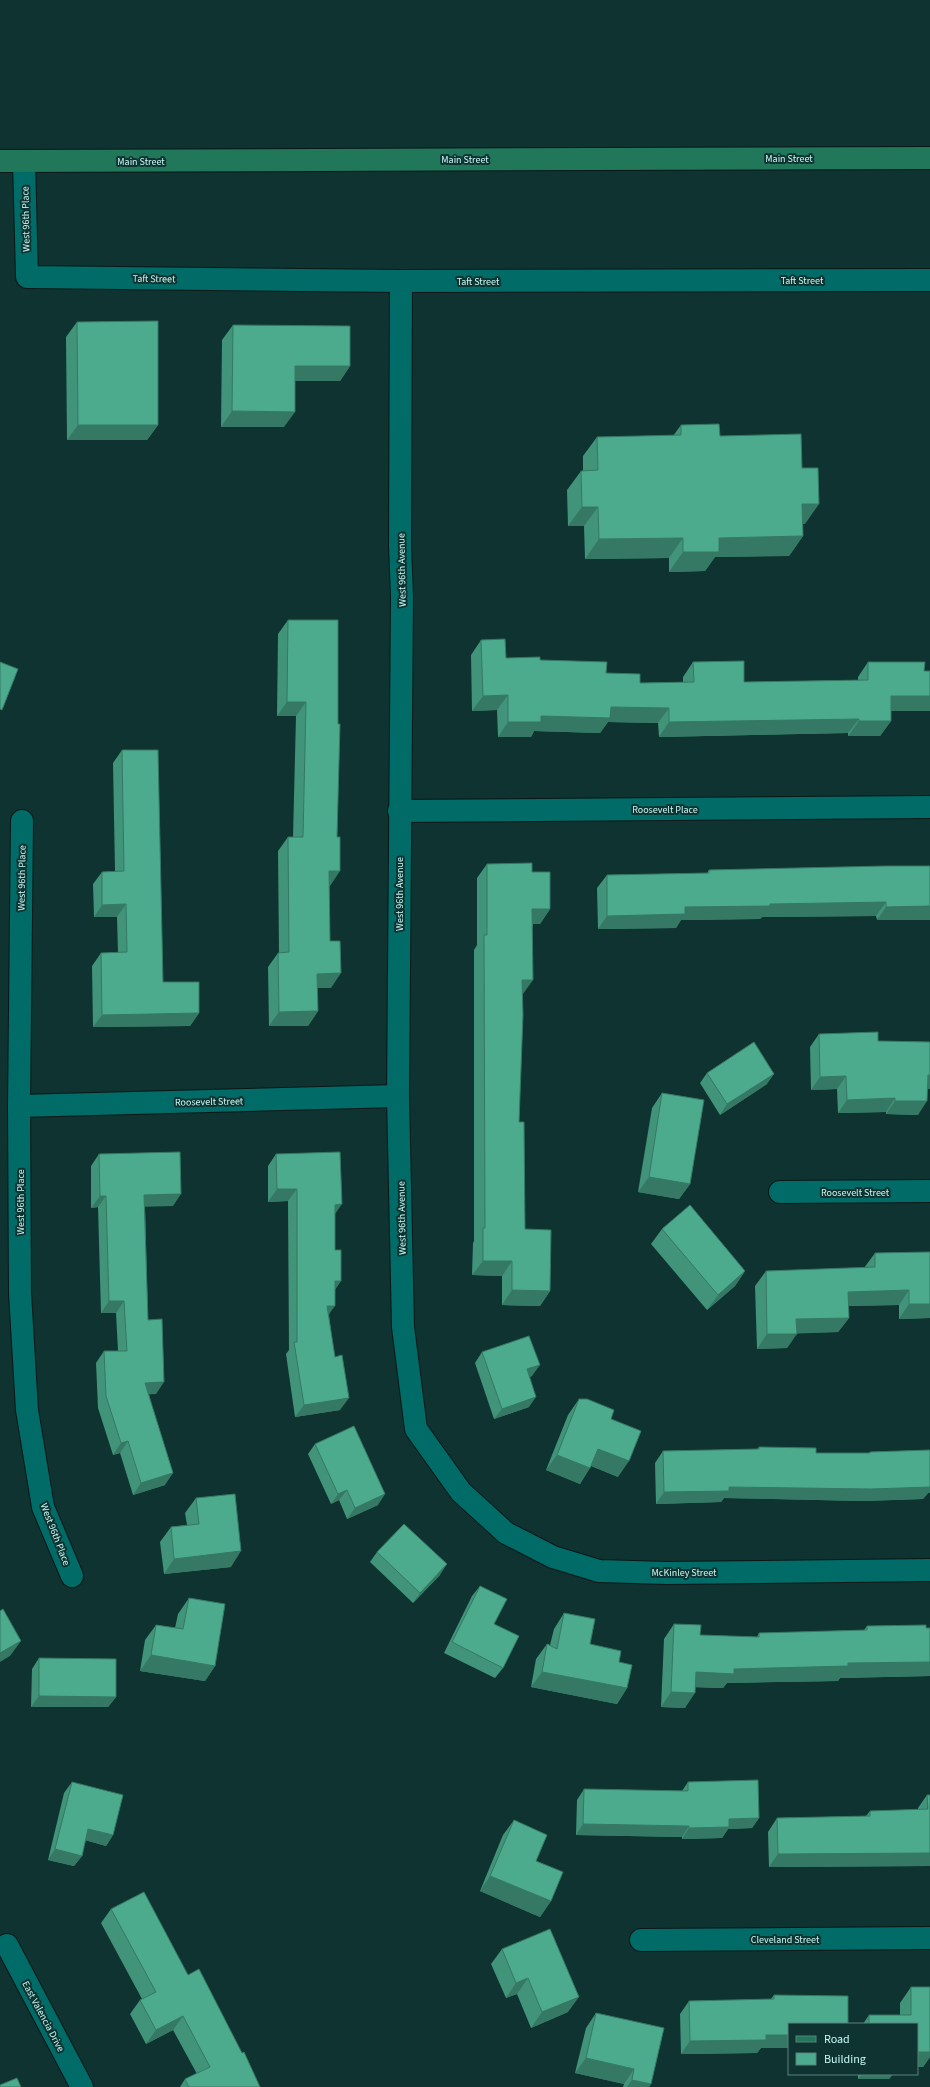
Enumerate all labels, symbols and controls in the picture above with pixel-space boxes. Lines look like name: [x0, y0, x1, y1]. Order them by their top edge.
street label: Main Street: [765, 152, 813, 166]
street label: Main Street: [441, 153, 489, 167]
street label: Main Street: [117, 155, 165, 169]
street label: West 96th Place: [18, 186, 34, 252]
street label: Taft Street: [133, 272, 176, 286]
street label: Taft Street: [781, 274, 824, 288]
street label: Taft Street: [457, 275, 500, 289]
street label: West 96th Avenue: [394, 533, 410, 607]
street label: Roosevelt Place: [632, 803, 698, 817]
street label: West 96th Place: [14, 845, 30, 911]
street label: West 96th Avenue: [393, 857, 407, 931]
street label: Roosevelt Street: [175, 1094, 244, 1110]
street label: West 96th Place: [14, 1169, 28, 1235]
street label: West 96th Avenue: [394, 1181, 410, 1255]
street label: Roosevelt Street: [821, 1186, 890, 1200]
street label: West 96th Place: [37, 1501, 73, 1567]
street label: McKinley Street: [652, 1566, 717, 1580]
street label: Cleveland Street: [751, 1933, 820, 1947]
street label: East Valencia Drive: [19, 1979, 68, 2054]
legend: [788, 2023, 918, 2075]
text: Road: [824, 2031, 850, 2048]
text: Building: [824, 2051, 866, 2068]

